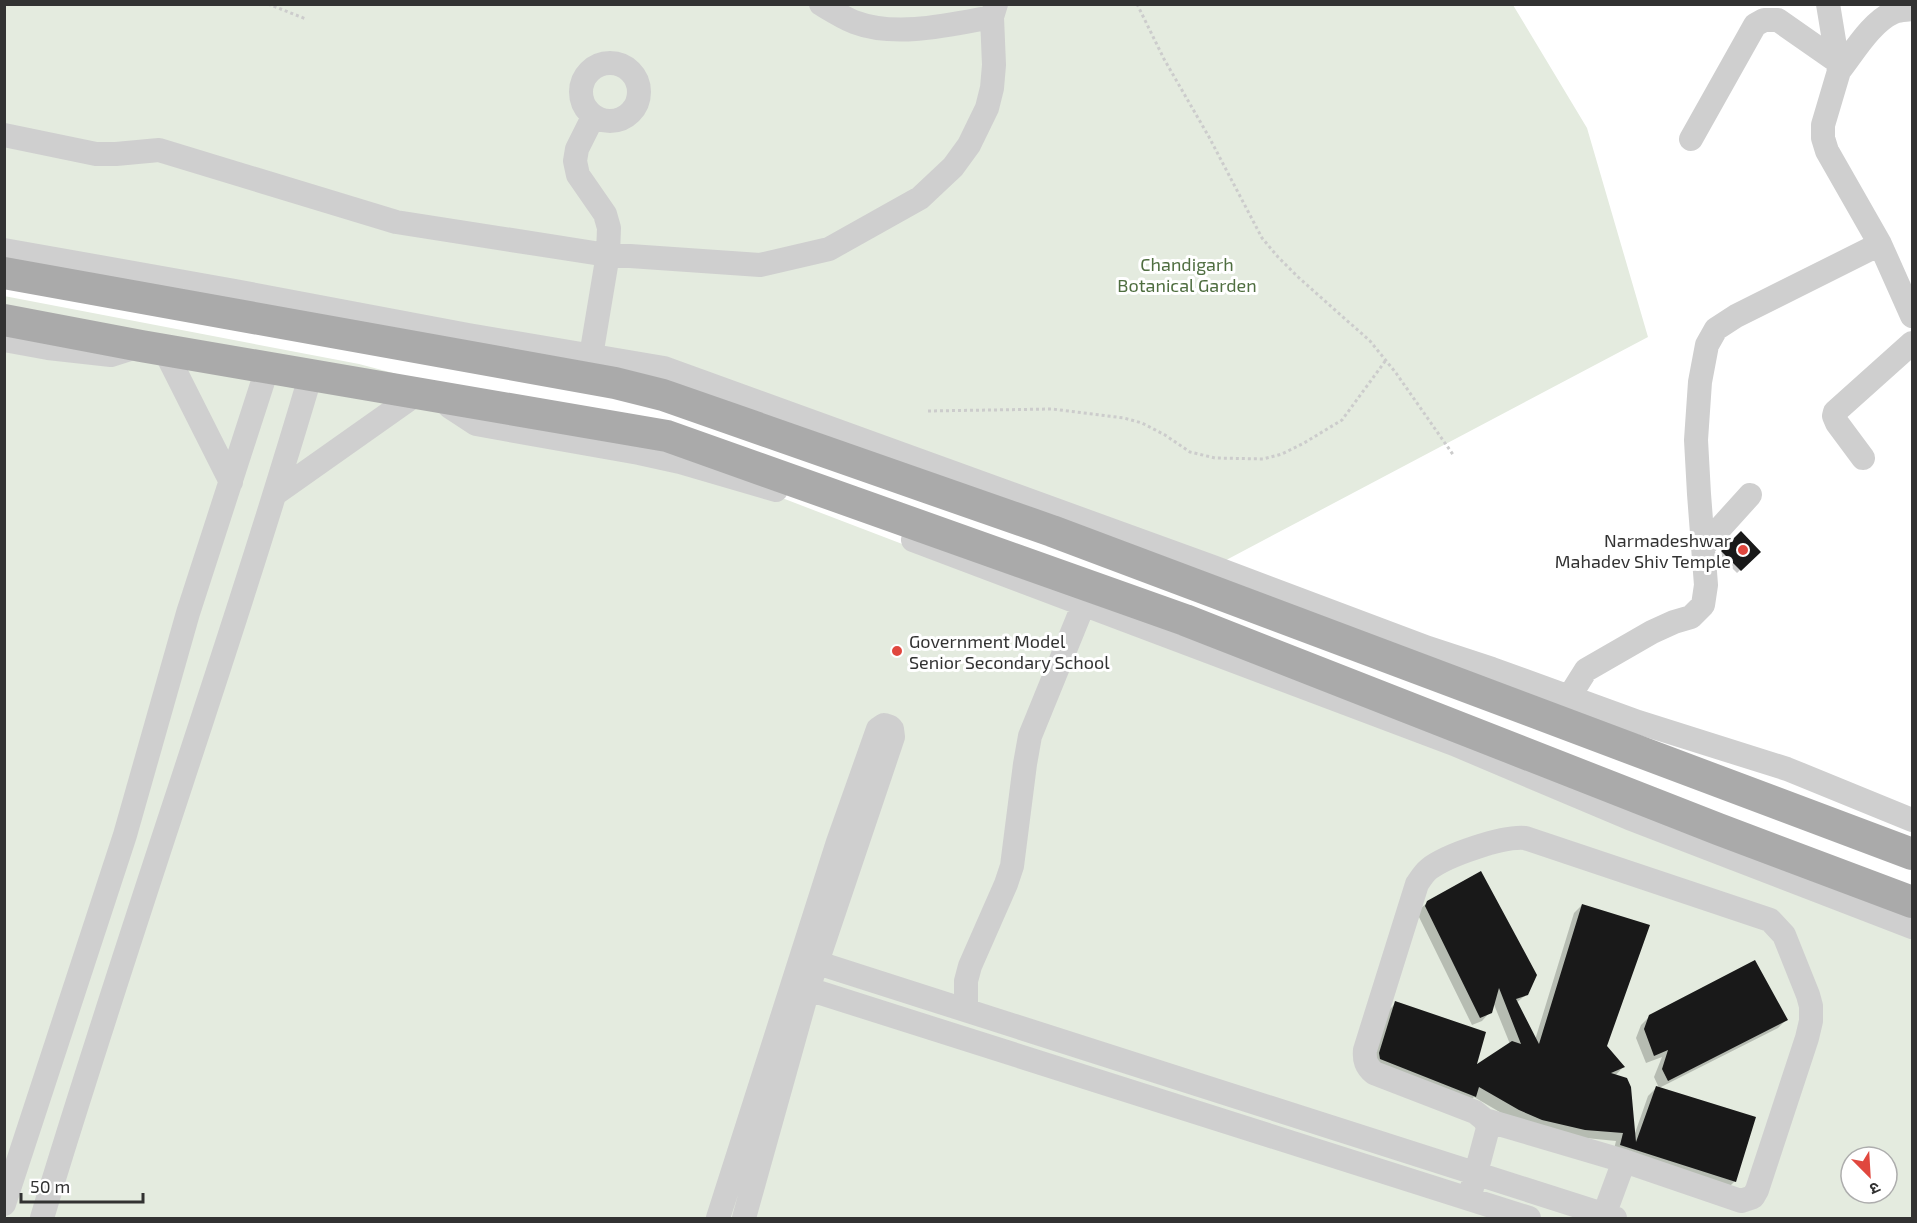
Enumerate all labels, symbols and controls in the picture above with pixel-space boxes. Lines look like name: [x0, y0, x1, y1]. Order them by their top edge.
park label: Chandigarh Botanical Garden: [1117, 253, 1257, 296]
place label: Narmadeshwar Mahadev Shiv Temple: [1555, 529, 1731, 572]
marker: Narmadeshwar Mahadev Shiv Temple: [1736, 543, 1750, 557]
place label: Government Model Senior Secondary School: [909, 630, 1110, 673]
marker: Government Model Senior Secondary School: [890, 644, 904, 658]
north arrow: [1839, 1145, 1899, 1205]
scale bar: [21, 1166, 142, 1204]
text: 50 m: [30, 1175, 70, 1197]
text: उ: [1867, 1179, 1883, 1200]

